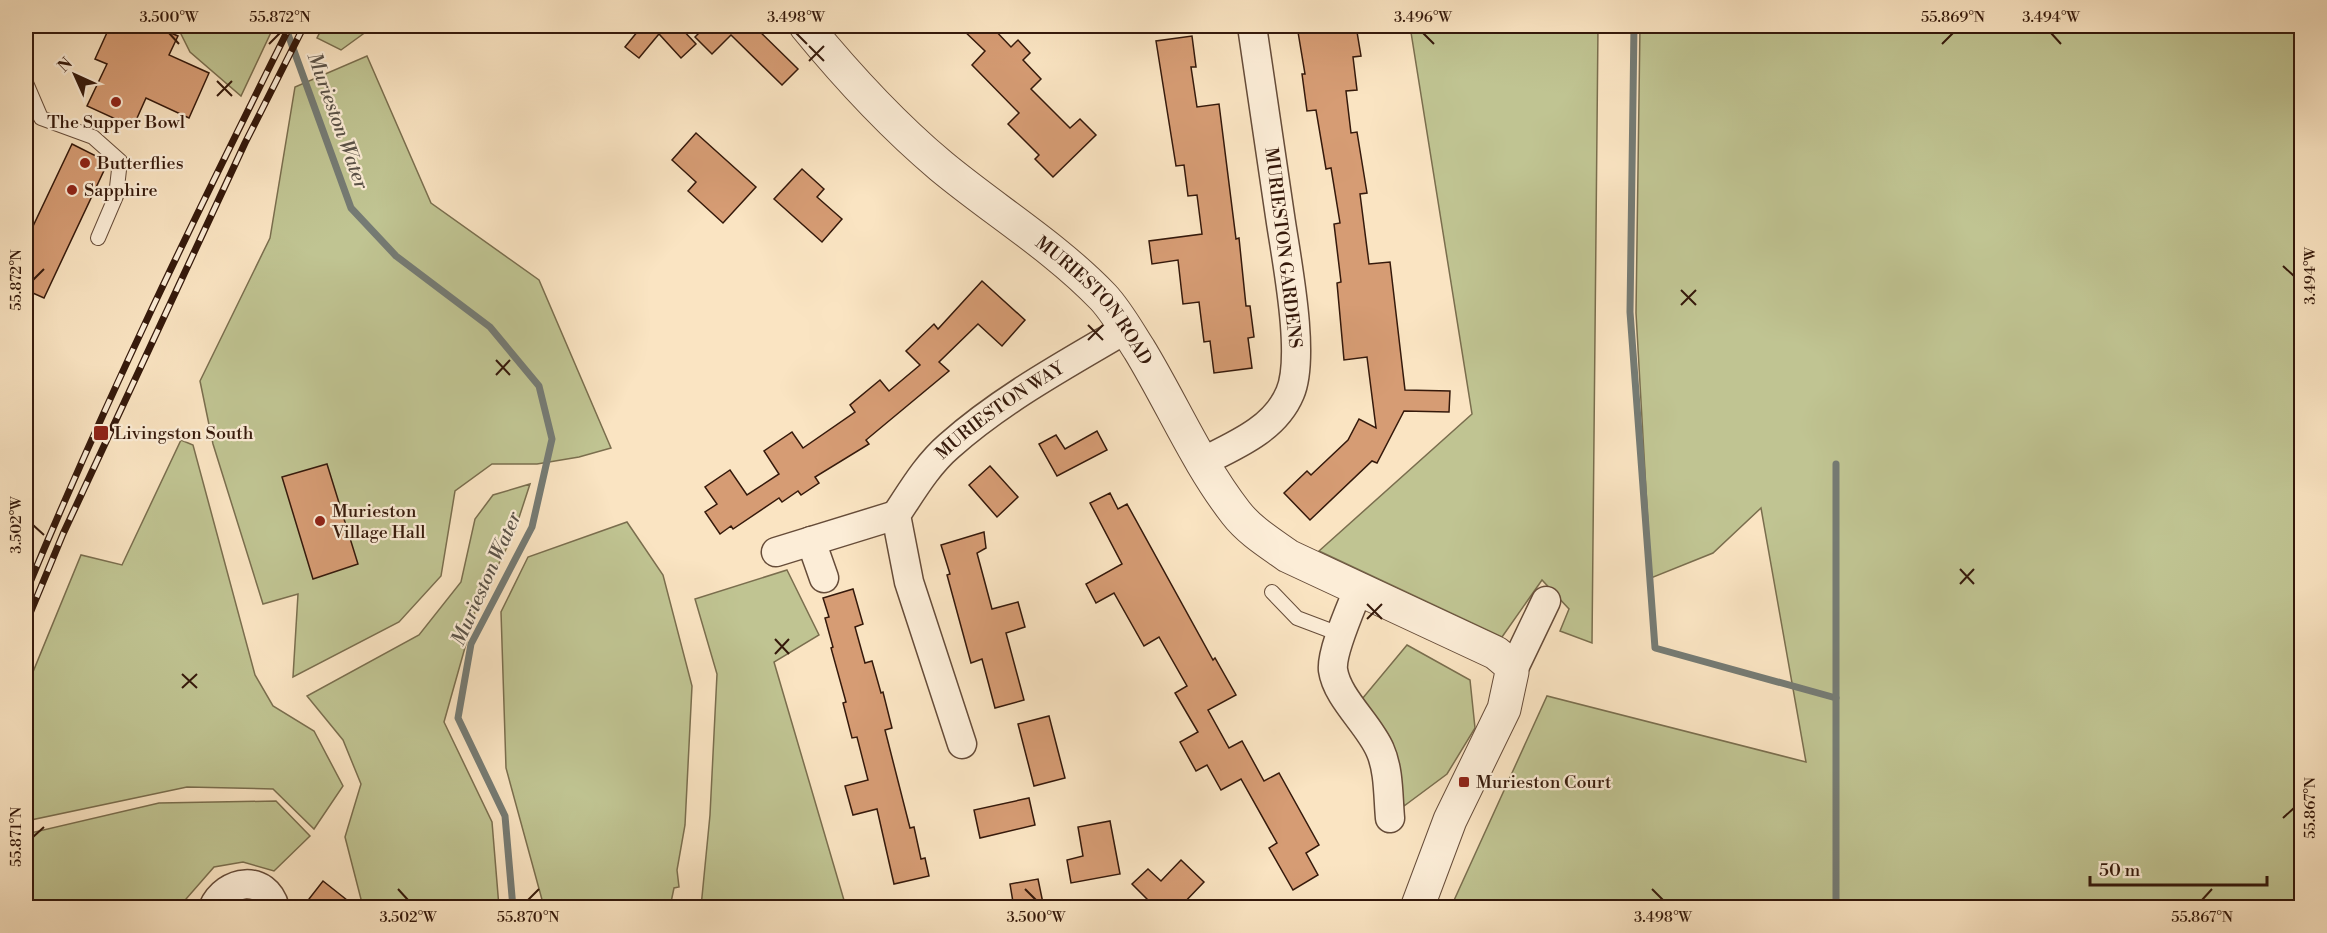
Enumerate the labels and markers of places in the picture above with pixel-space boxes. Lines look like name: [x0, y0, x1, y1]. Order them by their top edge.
marker: The Supper Bowl: [109, 95, 123, 109]
place label: The Supper Bowl: [47, 111, 186, 134]
place label: Butterflies: [96, 152, 184, 175]
marker: Butterflies: [78, 156, 92, 170]
place label: Sapphire: [84, 179, 158, 202]
marker: Sapphire: [65, 183, 79, 197]
place label: Livingston South: [114, 422, 254, 445]
marker: Livingston South: [92, 424, 110, 442]
place label: Murieston Village Hall: [331, 500, 426, 544]
marker: Murieston Village Hall: [313, 514, 327, 528]
place label: Murieston Court: [1476, 771, 1612, 794]
marker: Murieston Court: [1457, 775, 1471, 789]

